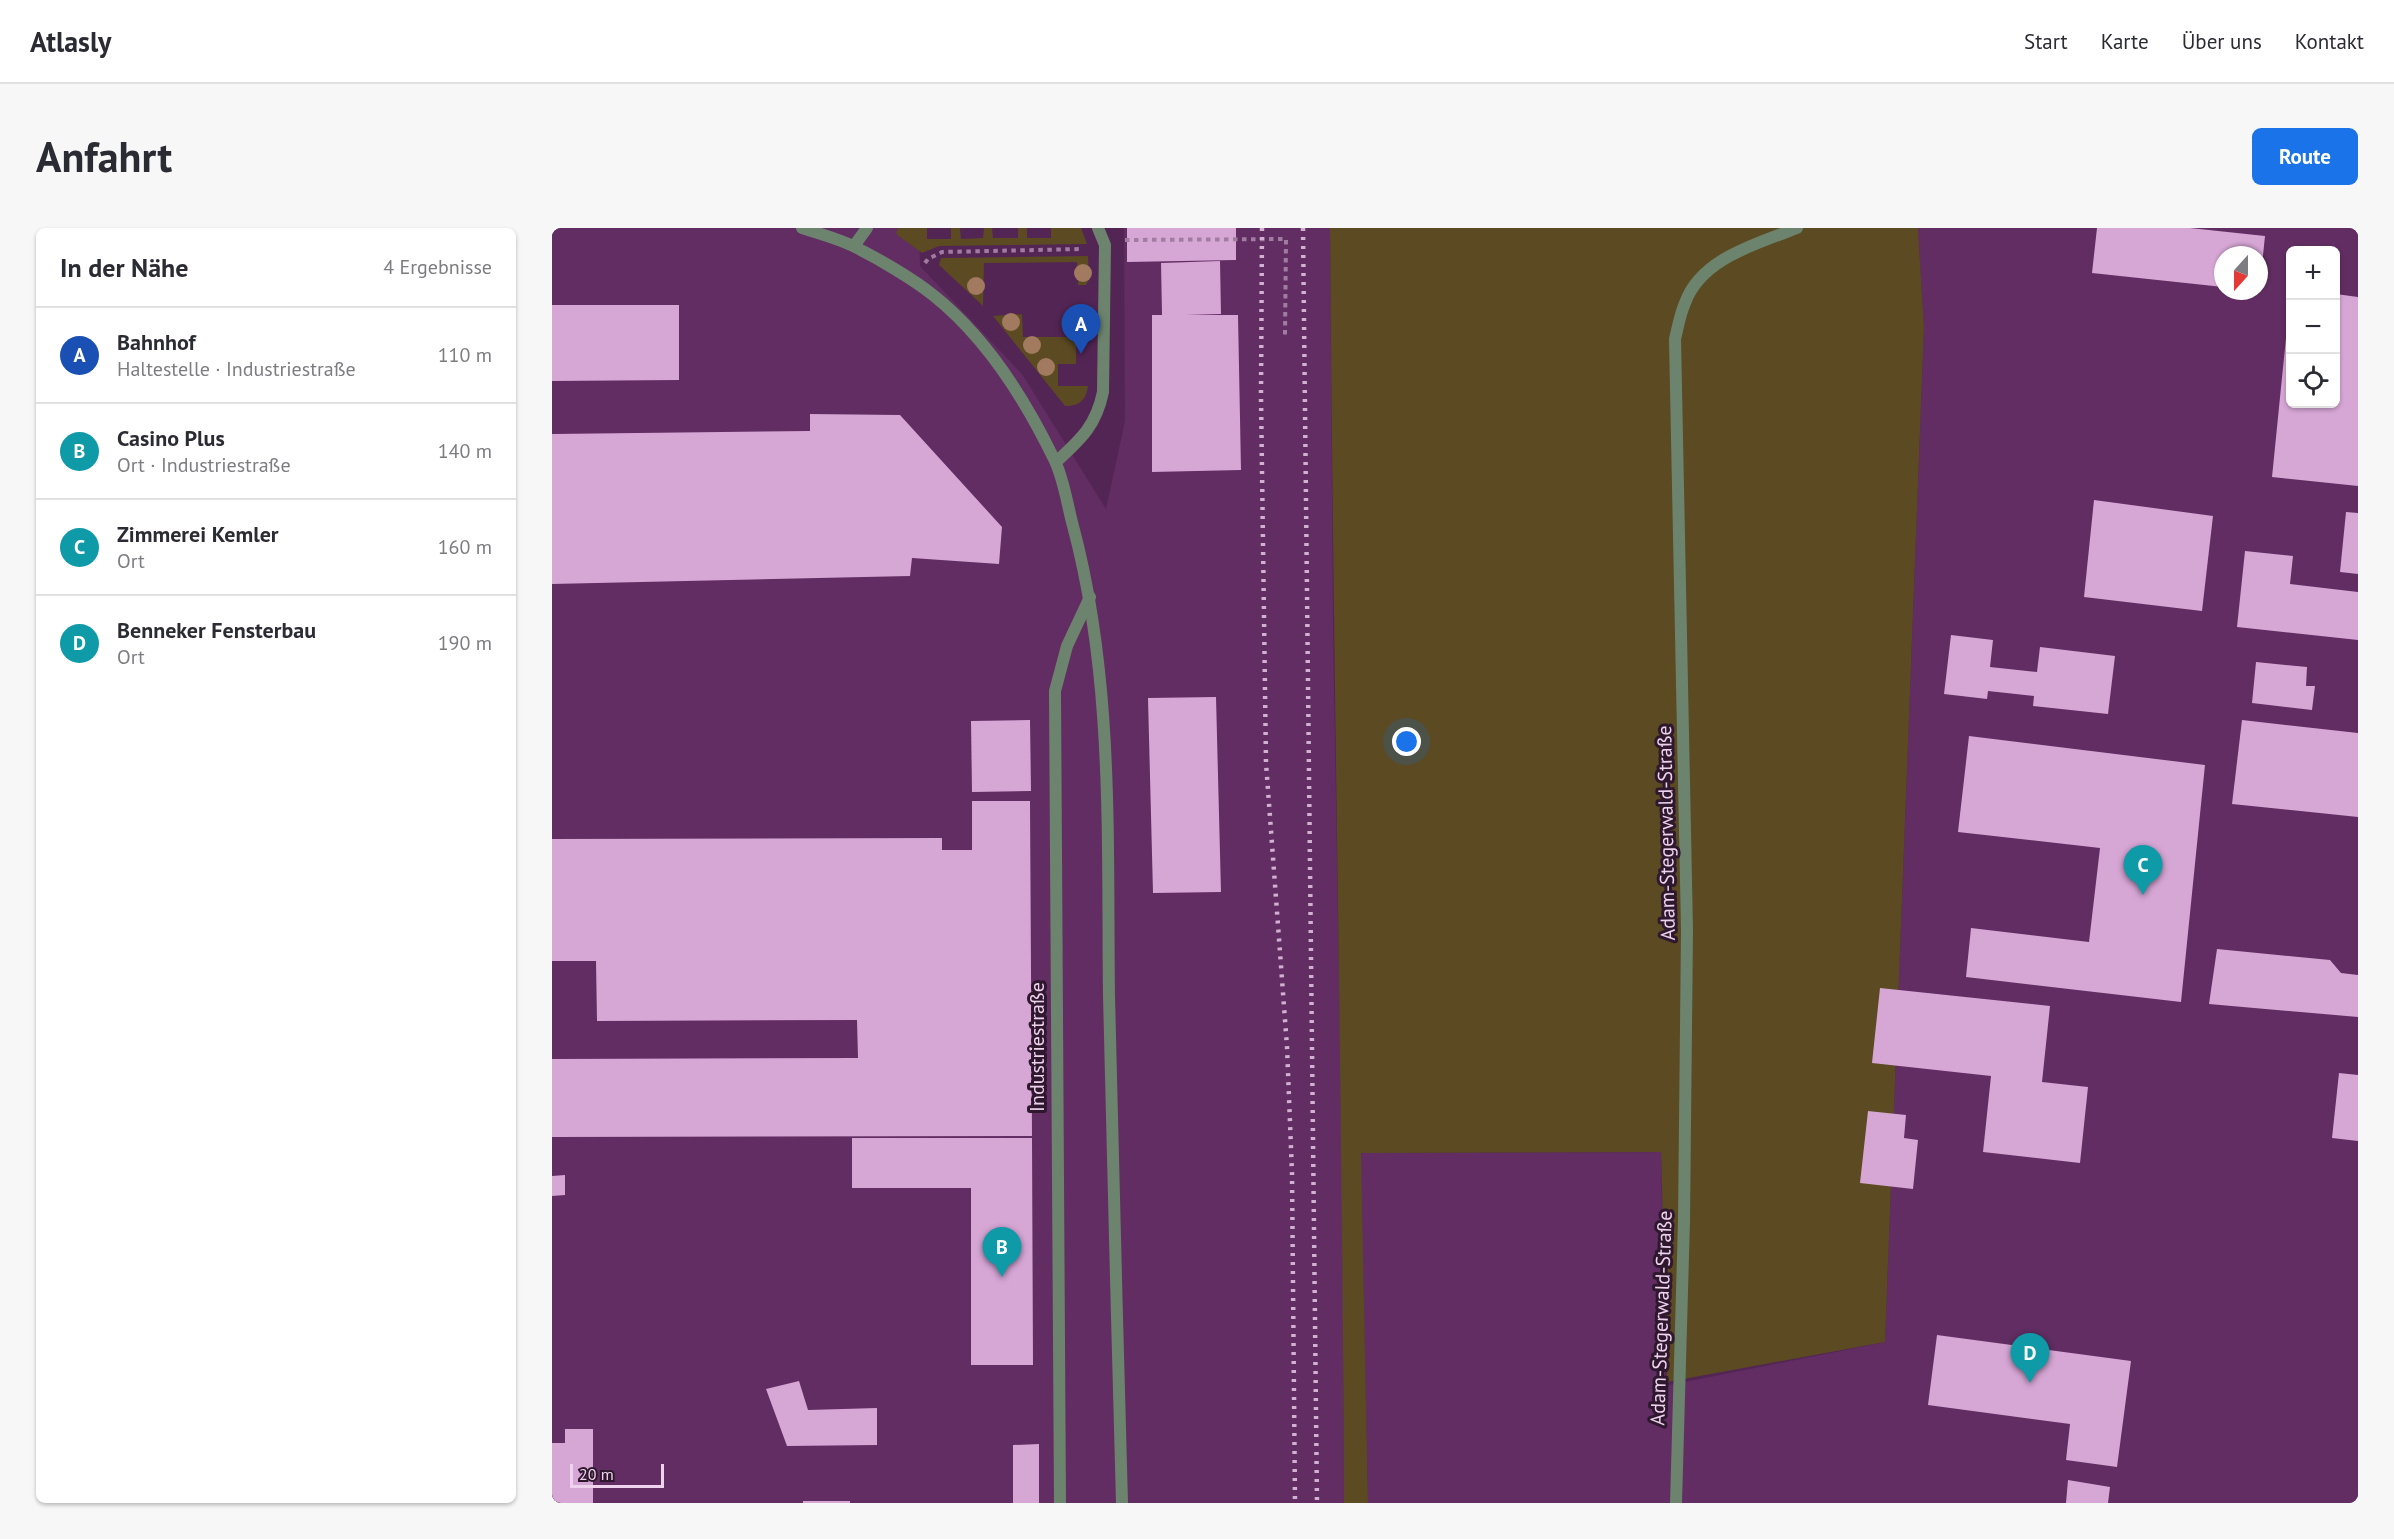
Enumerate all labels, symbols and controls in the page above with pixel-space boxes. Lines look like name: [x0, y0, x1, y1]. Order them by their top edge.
text: Atlasly: [30, 23, 112, 60]
text: Start: [2024, 28, 2068, 55]
text: Karte: [2101, 28, 2149, 55]
text: Über uns: [2182, 28, 2262, 55]
text: Kontakt: [2295, 28, 2364, 55]
button: Route: [2252, 128, 2358, 185]
text: Anfahrt: [36, 129, 172, 184]
north arrow: [2214, 246, 2268, 300]
map controls: [2286, 246, 2340, 408]
button: +: [2286, 246, 2340, 300]
text: In der Nähe: [60, 251, 188, 284]
text: 4 Ergebnisse: [383, 254, 492, 280]
button: −: [2286, 300, 2340, 354]
pin: A: [1062, 304, 1100, 354]
text: Bahnhof: [117, 328, 196, 356]
text: A: [73, 342, 86, 368]
text: 110 m: [438, 342, 492, 368]
button: locate: [2286, 354, 2340, 408]
text: Haltestelle · Industriestraße: [117, 356, 356, 382]
text: Casino Plus: [117, 424, 225, 452]
text: B: [74, 438, 85, 464]
text: 140 m: [438, 438, 492, 464]
text: Ort · Industriestraße: [117, 452, 291, 478]
text: Zimmerei Kemler: [117, 520, 279, 548]
text: C: [74, 534, 85, 560]
text: 160 m: [438, 534, 492, 560]
text: Ort: [117, 548, 145, 574]
text: Benneker Fensterbau: [117, 616, 316, 644]
text: D: [73, 630, 86, 656]
text: 190 m: [438, 630, 492, 656]
text: Ort: [117, 644, 145, 670]
street label: Adam-Stegerwald-Straße: [1651, 725, 1681, 941]
your location: [1392, 727, 1421, 756]
pin: C: [2124, 846, 2162, 895]
street label: Industriestraße: [1024, 982, 1050, 1112]
street label: Adam-Stegerwald-Straße: [1644, 1210, 1678, 1426]
pin: B: [982, 1228, 1022, 1277]
pin: D: [2010, 1334, 2050, 1383]
scale bar: [570, 1461, 664, 1488]
text: 20 m: [579, 1464, 614, 1484]

